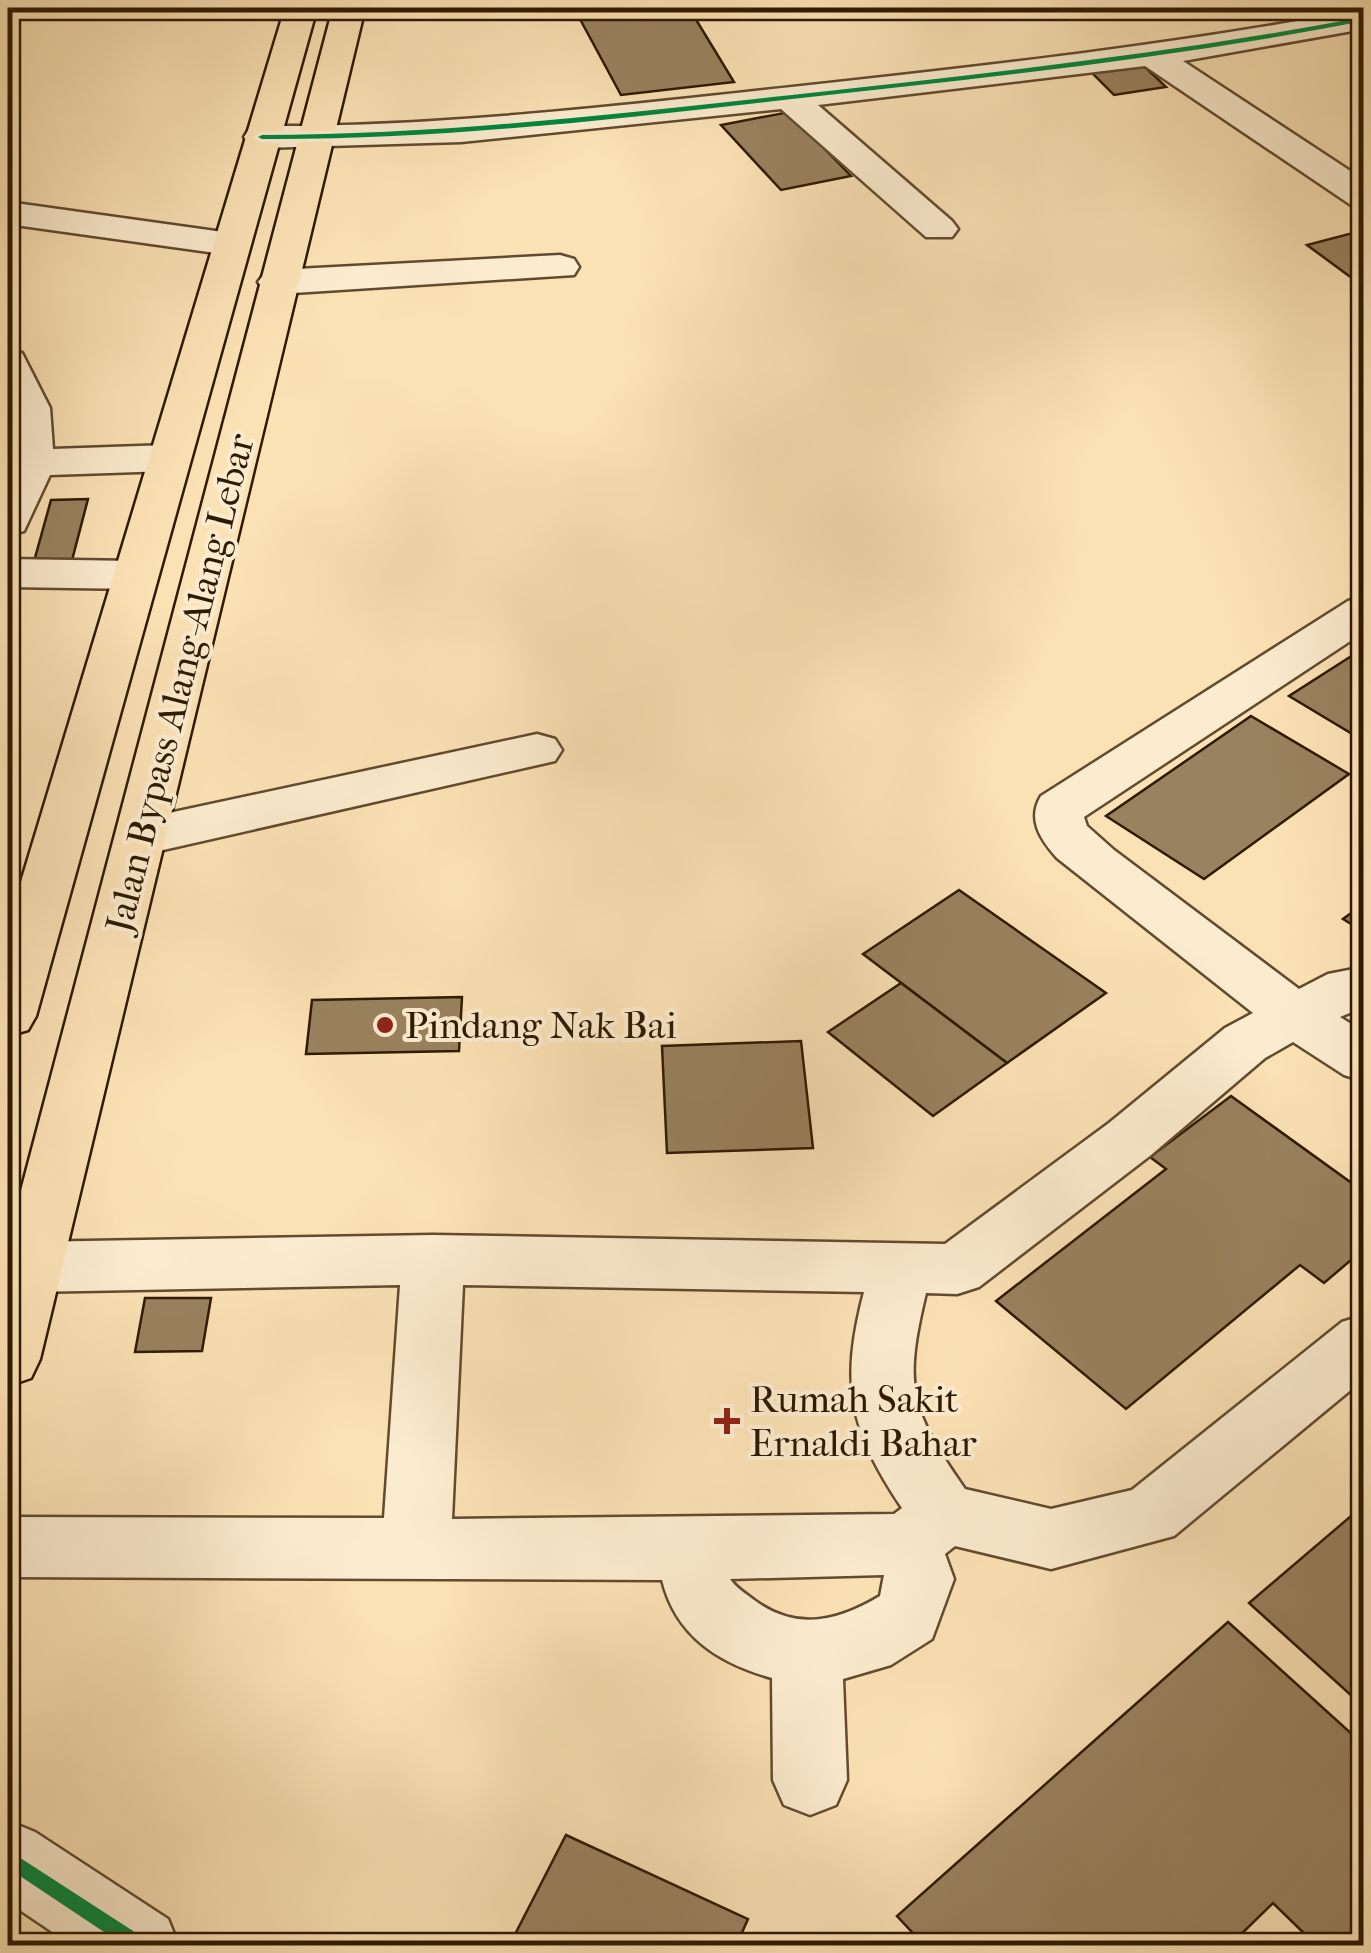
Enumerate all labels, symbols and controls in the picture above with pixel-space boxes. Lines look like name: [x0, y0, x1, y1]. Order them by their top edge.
street label: Jalan Bypass Alang-Alang Lebar: [95, 428, 264, 940]
place label: Pindang Nak Bai: [405, 1003, 677, 1048]
marker: Pindang Nak Bai: [374, 1014, 396, 1036]
place label: Rumah Sakit Ernaldi Bahar: [750, 1377, 978, 1466]
marker: Rumah Sakit Ernaldi Bahar: [714, 1408, 740, 1434]

